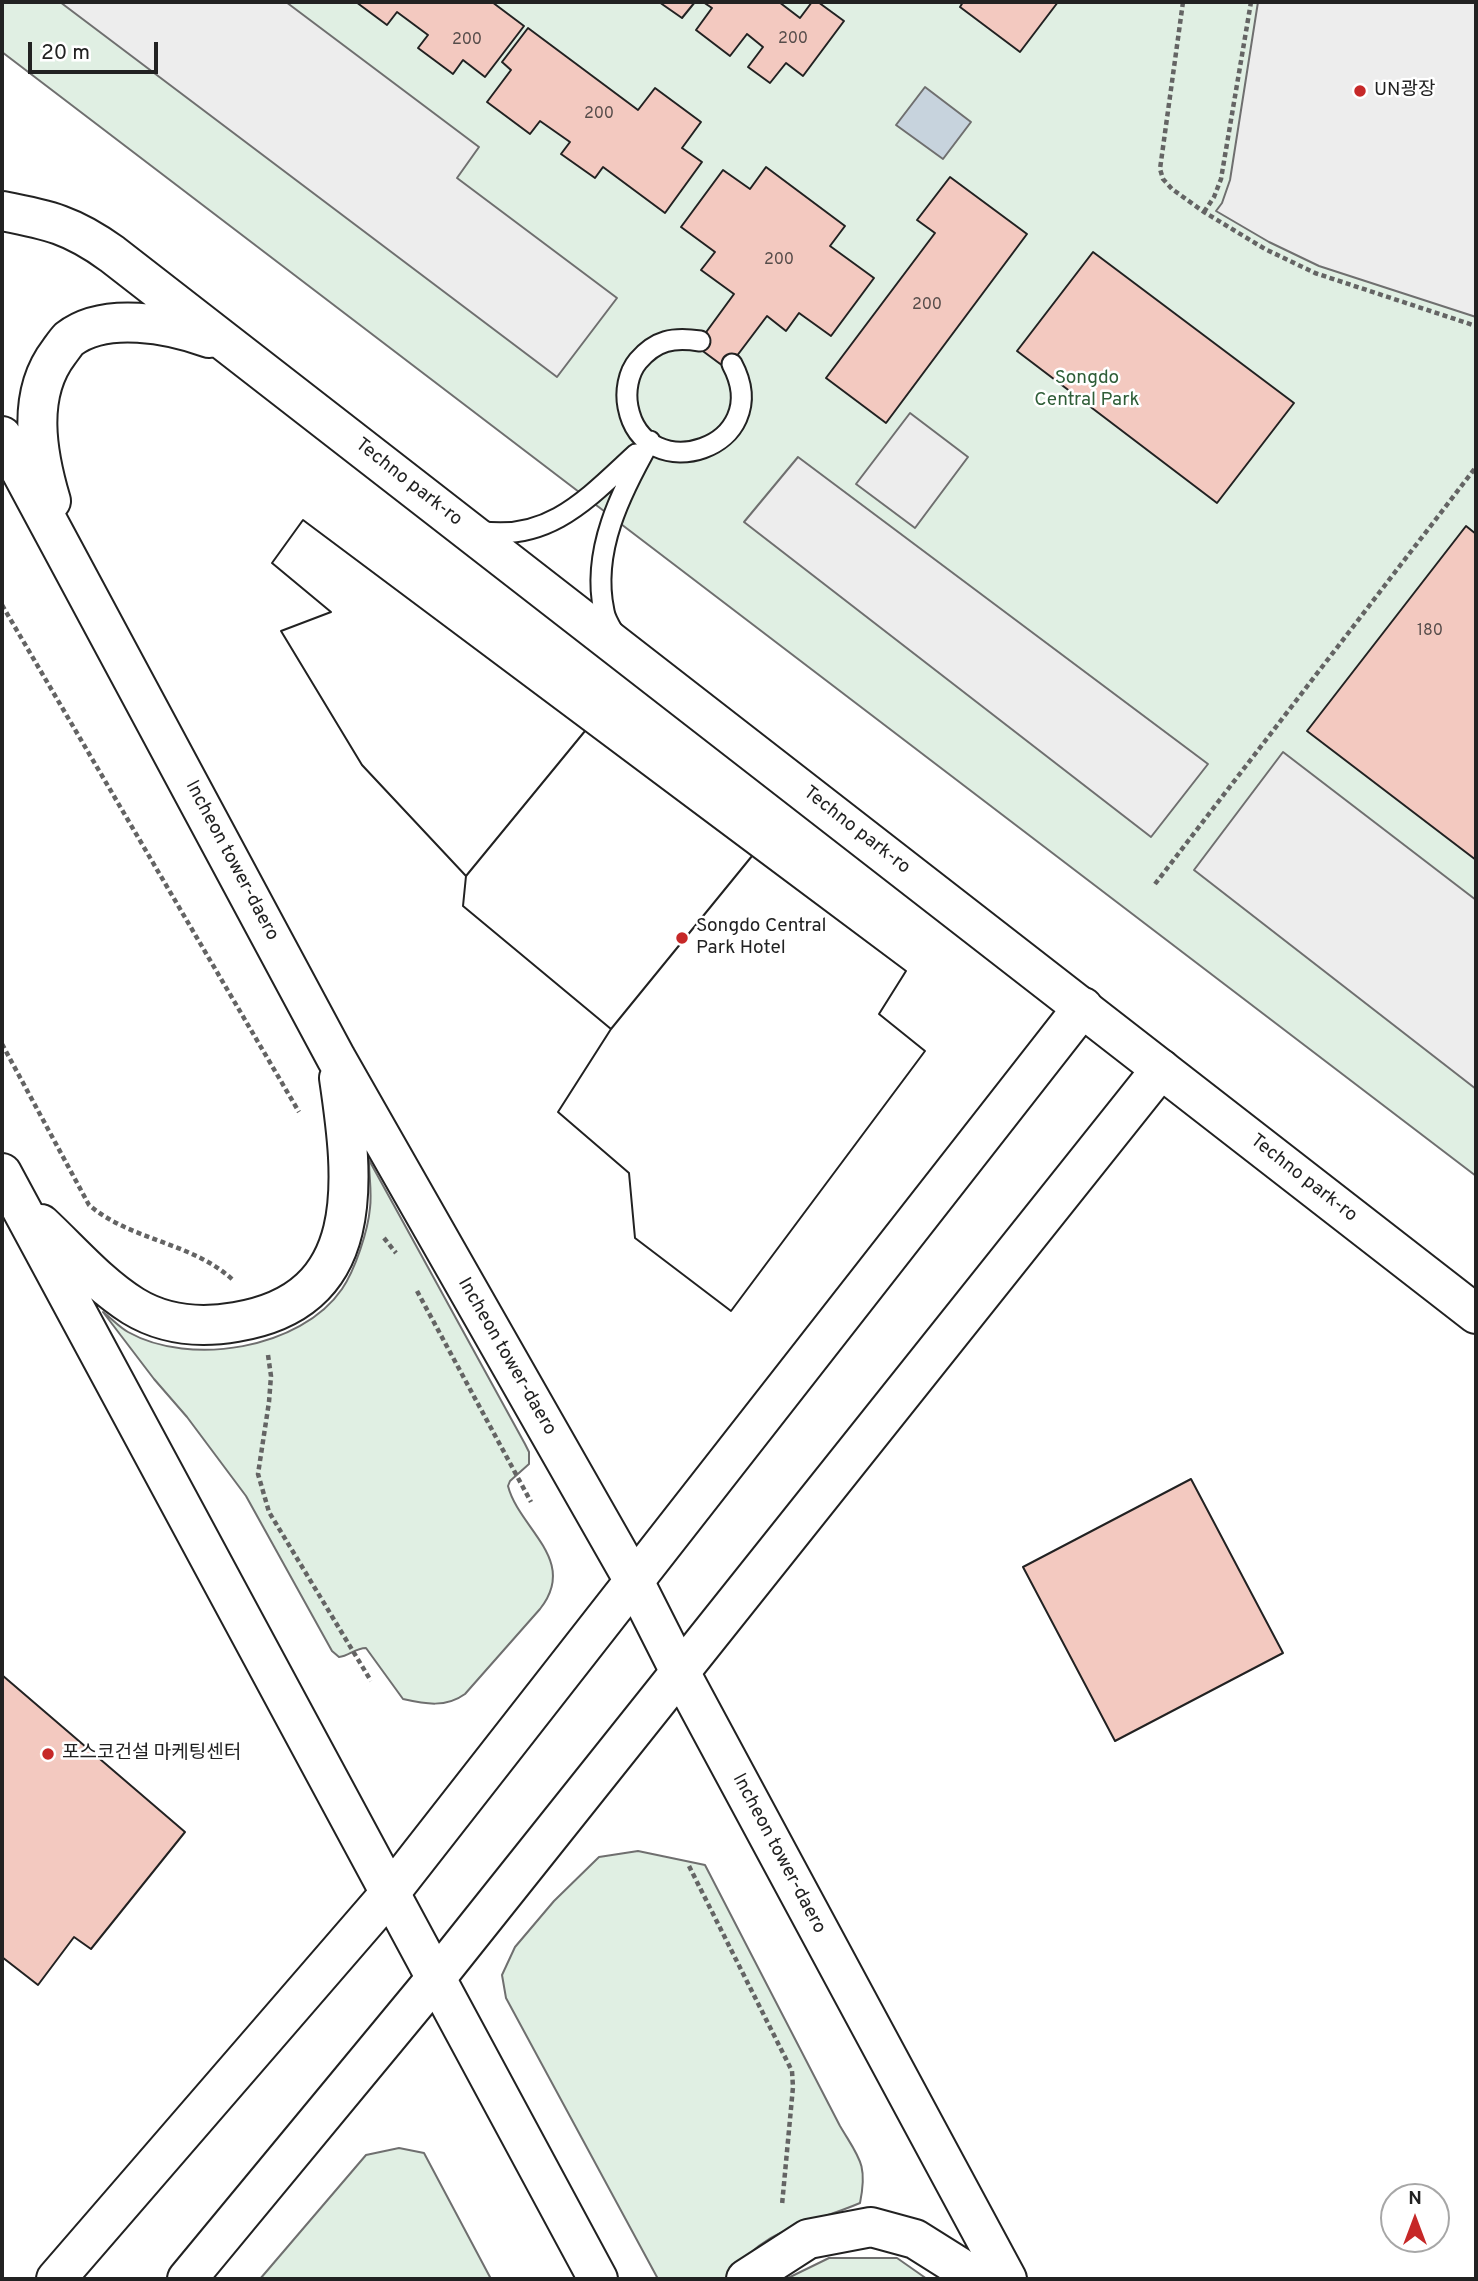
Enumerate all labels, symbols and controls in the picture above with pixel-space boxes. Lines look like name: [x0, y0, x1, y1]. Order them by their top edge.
scale bar: [32, 28, 161, 72]
house number: 200: [778, 30, 808, 50]
house number: 200: [452, 31, 482, 51]
text: 20 m: [41, 40, 90, 67]
place label: UN광장: [1374, 80, 1436, 102]
marker: UN광장: [1352, 83, 1368, 99]
house number: 200: [584, 105, 614, 125]
house number: 200: [764, 251, 794, 271]
house number: 200: [912, 296, 942, 316]
park label: Songdo Central Park: [1034, 368, 1140, 412]
street label: Techno park-ro: [350, 434, 466, 532]
house number: 180: [1417, 622, 1443, 642]
street label: Incheon tower-daero: [179, 777, 283, 945]
street label: Techno park-ro: [798, 782, 914, 880]
place label: Songdo Central Park Hotel: [696, 916, 826, 960]
marker: Songdo Central Park Hotel: [674, 930, 690, 946]
street label: Techno park-ro: [1245, 1130, 1361, 1228]
street label: Incheon tower-daero: [452, 1274, 560, 1440]
place label: 포스코건설 마케팅센터: [62, 1743, 241, 1765]
marker: 포스코건설 마케팅센터: [40, 1746, 56, 1762]
street label: Incheon tower-daero: [726, 1770, 830, 1938]
north arrow: [1380, 2183, 1450, 2253]
text: N: [1408, 2187, 1422, 2211]

